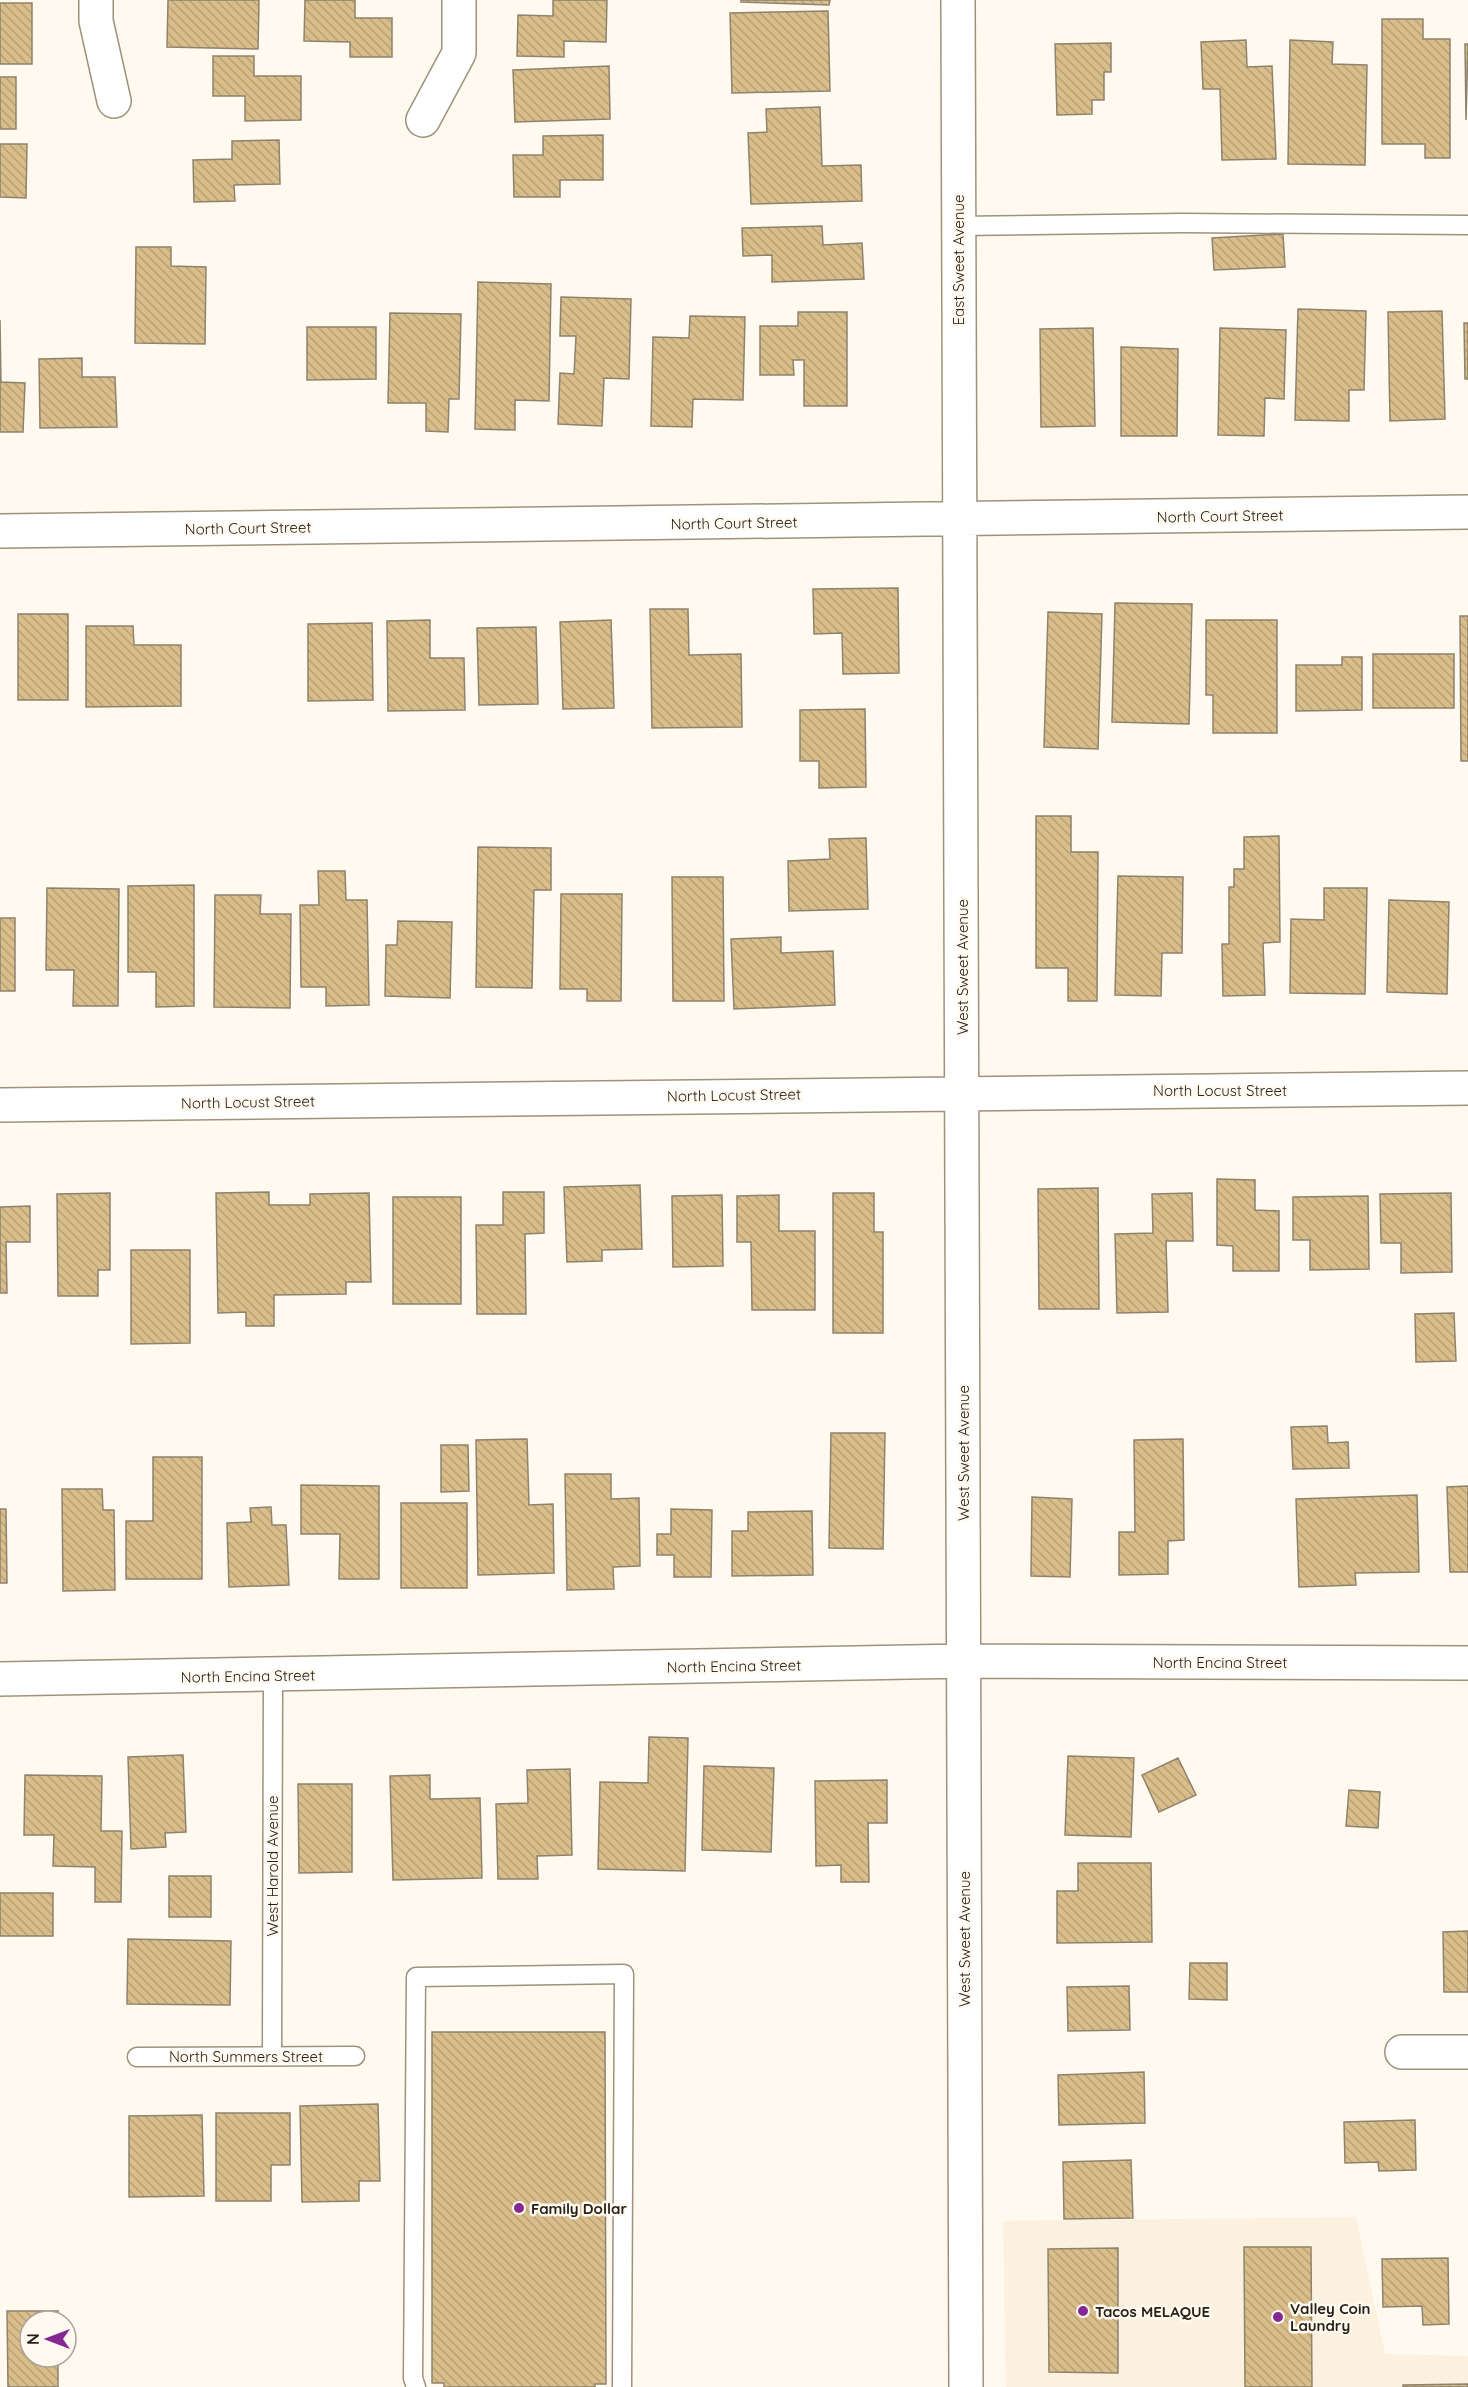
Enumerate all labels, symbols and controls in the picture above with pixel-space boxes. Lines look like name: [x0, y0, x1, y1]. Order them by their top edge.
street label: East Sweet Avenue: [949, 195, 968, 325]
street label: North Court Street: [1156, 505, 1284, 527]
street label: North Court Street: [670, 512, 798, 534]
street label: North Court Street: [184, 517, 312, 539]
street label: West Sweet Avenue: [953, 899, 972, 1035]
street label: North Locust Street: [1153, 1081, 1287, 1100]
street label: North Locust Street: [667, 1084, 801, 1106]
street label: North Locust Street: [181, 1091, 315, 1113]
street label: West Sweet Avenue: [954, 1385, 973, 1521]
street label: North Encina Street: [1153, 1653, 1287, 1672]
street label: North Encina Street: [667, 1655, 801, 1677]
street label: North Encina Street: [181, 1665, 315, 1687]
street label: West Harold Avenue: [263, 1795, 282, 1937]
street label: West Sweet Avenue: [955, 1871, 974, 2007]
street label: North Summers Street: [169, 2047, 323, 2066]
place label: Family Dollar: [531, 2199, 627, 2218]
marker: Family Dollar: [512, 2201, 526, 2215]
place label: Valley Coin Laundry: [1290, 2299, 1370, 2335]
place label: Tacos MELAQUE: [1095, 2302, 1210, 2321]
marker: Tacos MELAQUE: [1076, 2304, 1090, 2318]
north arrow: [18, 2309, 78, 2369]
marker: Valley Coin Laundry: [1271, 2310, 1285, 2324]
text: N: [23, 2333, 43, 2345]

